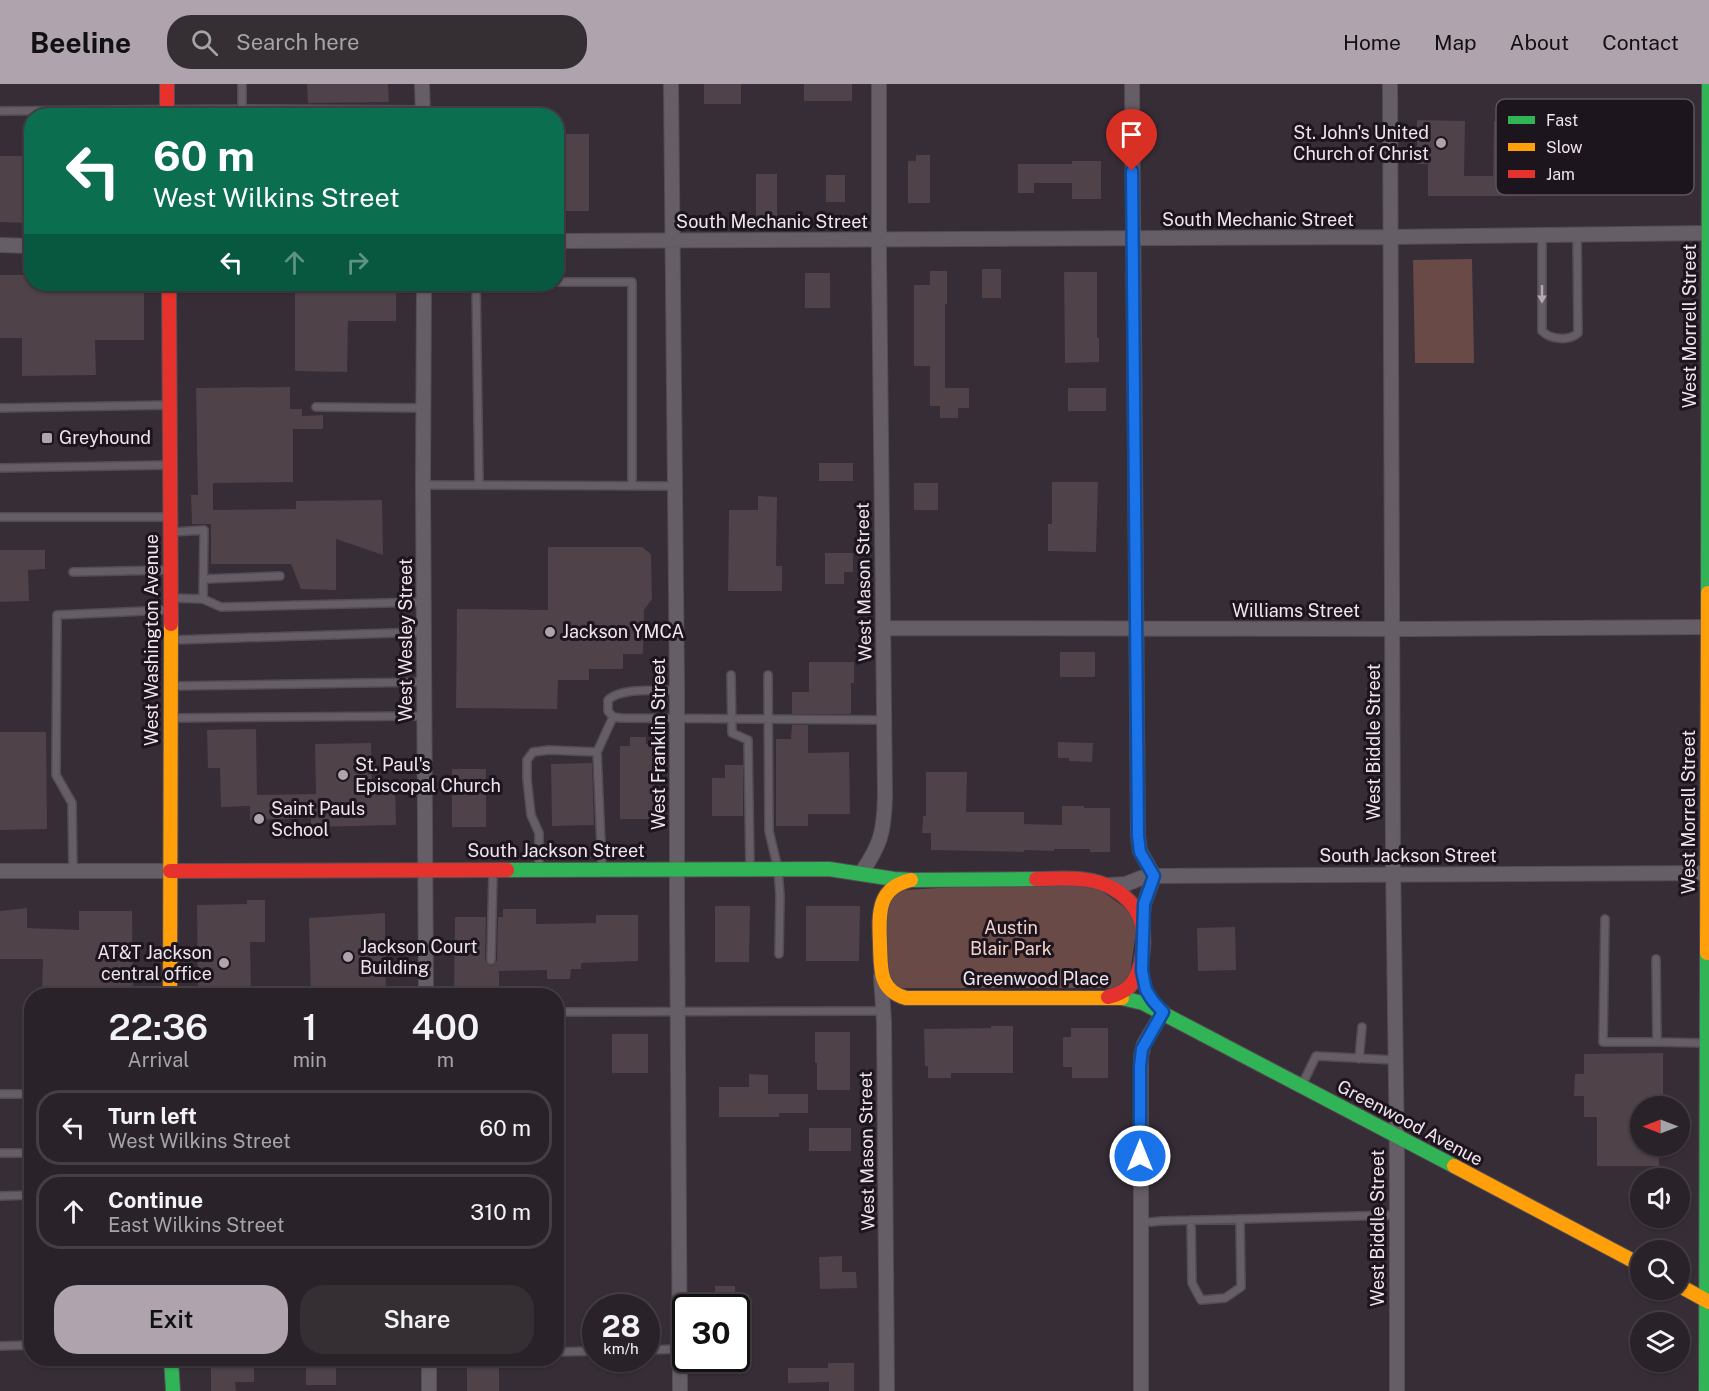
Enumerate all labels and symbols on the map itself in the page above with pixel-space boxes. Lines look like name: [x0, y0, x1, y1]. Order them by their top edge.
legend: [1496, 99, 1694, 195]
pin: [1106, 109, 1157, 171]
text: Fast: [1546, 111, 1578, 130]
place label: St. John's United Church of Christ: [1293, 122, 1429, 164]
marker: St. John's United Church of Christ: [1434, 136, 1448, 150]
text: Slow: [1546, 138, 1583, 157]
text: Jam: [1546, 165, 1575, 184]
street label: South Mechanic Street: [1162, 209, 1354, 230]
street label: South Mechanic Street: [676, 211, 868, 232]
street label: West Morrell Street: [1679, 244, 1700, 408]
one-way arrow: [1537, 285, 1547, 304]
place label: Greyhound: [59, 427, 151, 448]
marker: Greyhound: [40, 431, 54, 445]
street label: West Mason Street: [852, 502, 875, 662]
street label: West Washington Avenue: [141, 534, 162, 746]
street label: West Wesley Street: [395, 558, 416, 722]
street label: Williams Street: [1232, 600, 1360, 621]
place label: Jackson YMCA: [562, 621, 685, 642]
marker: Jackson YMCA: [543, 625, 557, 639]
street label: West Franklin Street: [648, 658, 669, 830]
street label: West Biddle Street: [1363, 664, 1384, 820]
street label: West Morrell Street: [1678, 730, 1699, 894]
place label: St. Paul's Episcopal Church: [355, 754, 501, 796]
marker: St. Paul's Episcopal Church: [336, 768, 350, 782]
place label: Saint Pauls School: [271, 798, 365, 840]
marker: Saint Pauls School: [252, 812, 266, 826]
street label: South Jackson Street: [467, 840, 645, 861]
street label: South Jackson Street: [1319, 845, 1497, 866]
park label: Austin Blair Park: [970, 917, 1052, 959]
place label: Jackson Court Building: [360, 936, 477, 978]
place label: AT&T Jackson central office: [97, 942, 212, 984]
marker: Jackson Court Building: [341, 950, 355, 964]
marker: AT&T Jackson central office: [217, 956, 231, 970]
street label: Greenwood Place: [963, 968, 1109, 989]
street label: West Mason Street: [855, 1071, 878, 1231]
street label: Greenwood Avenue: [1334, 1075, 1487, 1170]
north arrow: [1630, 1096, 1690, 1156]
position arrow: [1108, 1124, 1172, 1188]
street label: West Biddle Street: [1367, 1150, 1388, 1306]
speed limit sign: 30: [672, 1294, 750, 1372]

